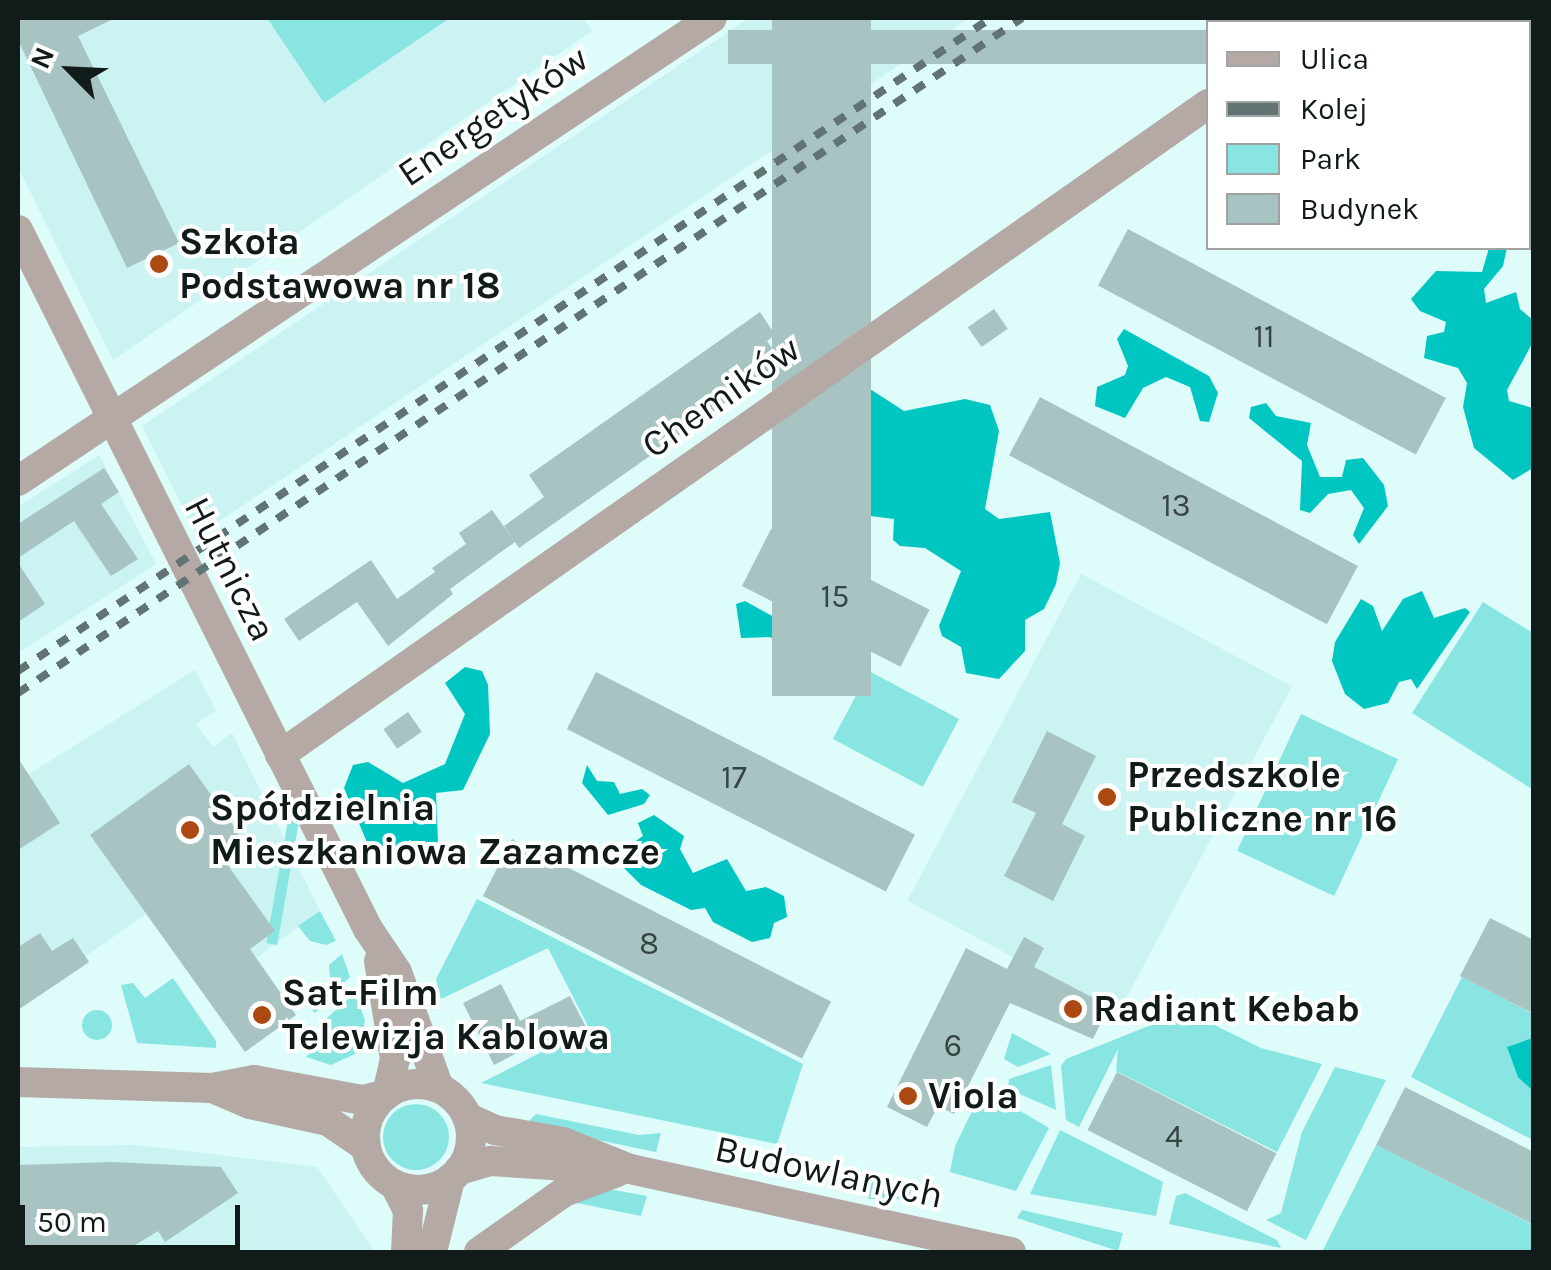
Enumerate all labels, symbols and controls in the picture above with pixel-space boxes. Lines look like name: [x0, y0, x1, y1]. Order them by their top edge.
north arrow: [20, 20, 120, 120]
legend: [1206, 20, 1531, 250]
street label: Energetyków: [389, 36, 597, 196]
text: Ulica: [1300, 41, 1369, 77]
text: N: [23, 42, 61, 73]
text: Kolej: [1300, 91, 1368, 127]
text: Park: [1300, 141, 1361, 177]
text: Budynek: [1300, 191, 1419, 227]
place label: Szkoła Podstawowa nr 18: [179, 219, 500, 308]
marker: Szkoła Podstawowa nr 18: [148, 253, 170, 275]
house number: 11: [1253, 318, 1275, 356]
street label: Chemików: [633, 326, 809, 468]
house number: 13: [1161, 487, 1191, 525]
street label: Hutnicza: [174, 489, 286, 649]
house number: 15: [821, 578, 849, 616]
place label: Przedszkole Publiczne nr 16: [1127, 752, 1397, 842]
house number: 17: [721, 759, 747, 797]
place label: Spółdzielnia Mieszkaniowa Zazamcze: [210, 785, 660, 874]
marker: Przedszkole Publiczne nr 16: [1096, 786, 1118, 808]
marker: Spółdzielnia Mieszkaniowa Zazamcze: [179, 819, 201, 841]
house number: 8: [639, 925, 659, 963]
place label: Sat-Film Telewizja Kablowa: [282, 970, 610, 1060]
place label: Radiant Kebab: [1093, 986, 1360, 1032]
marker: Radiant Kebab: [1062, 998, 1084, 1020]
marker: Sat-Film Telewizja Kablowa: [251, 1004, 273, 1026]
house number: 6: [944, 1027, 962, 1065]
place label: Viola: [928, 1073, 1019, 1119]
marker: Viola: [897, 1085, 919, 1107]
house number: 4: [1165, 1118, 1183, 1156]
street label: Budowlanych: [711, 1126, 947, 1218]
scale bar: [25, 1185, 245, 1247]
text: 50 m: [37, 1204, 107, 1240]

